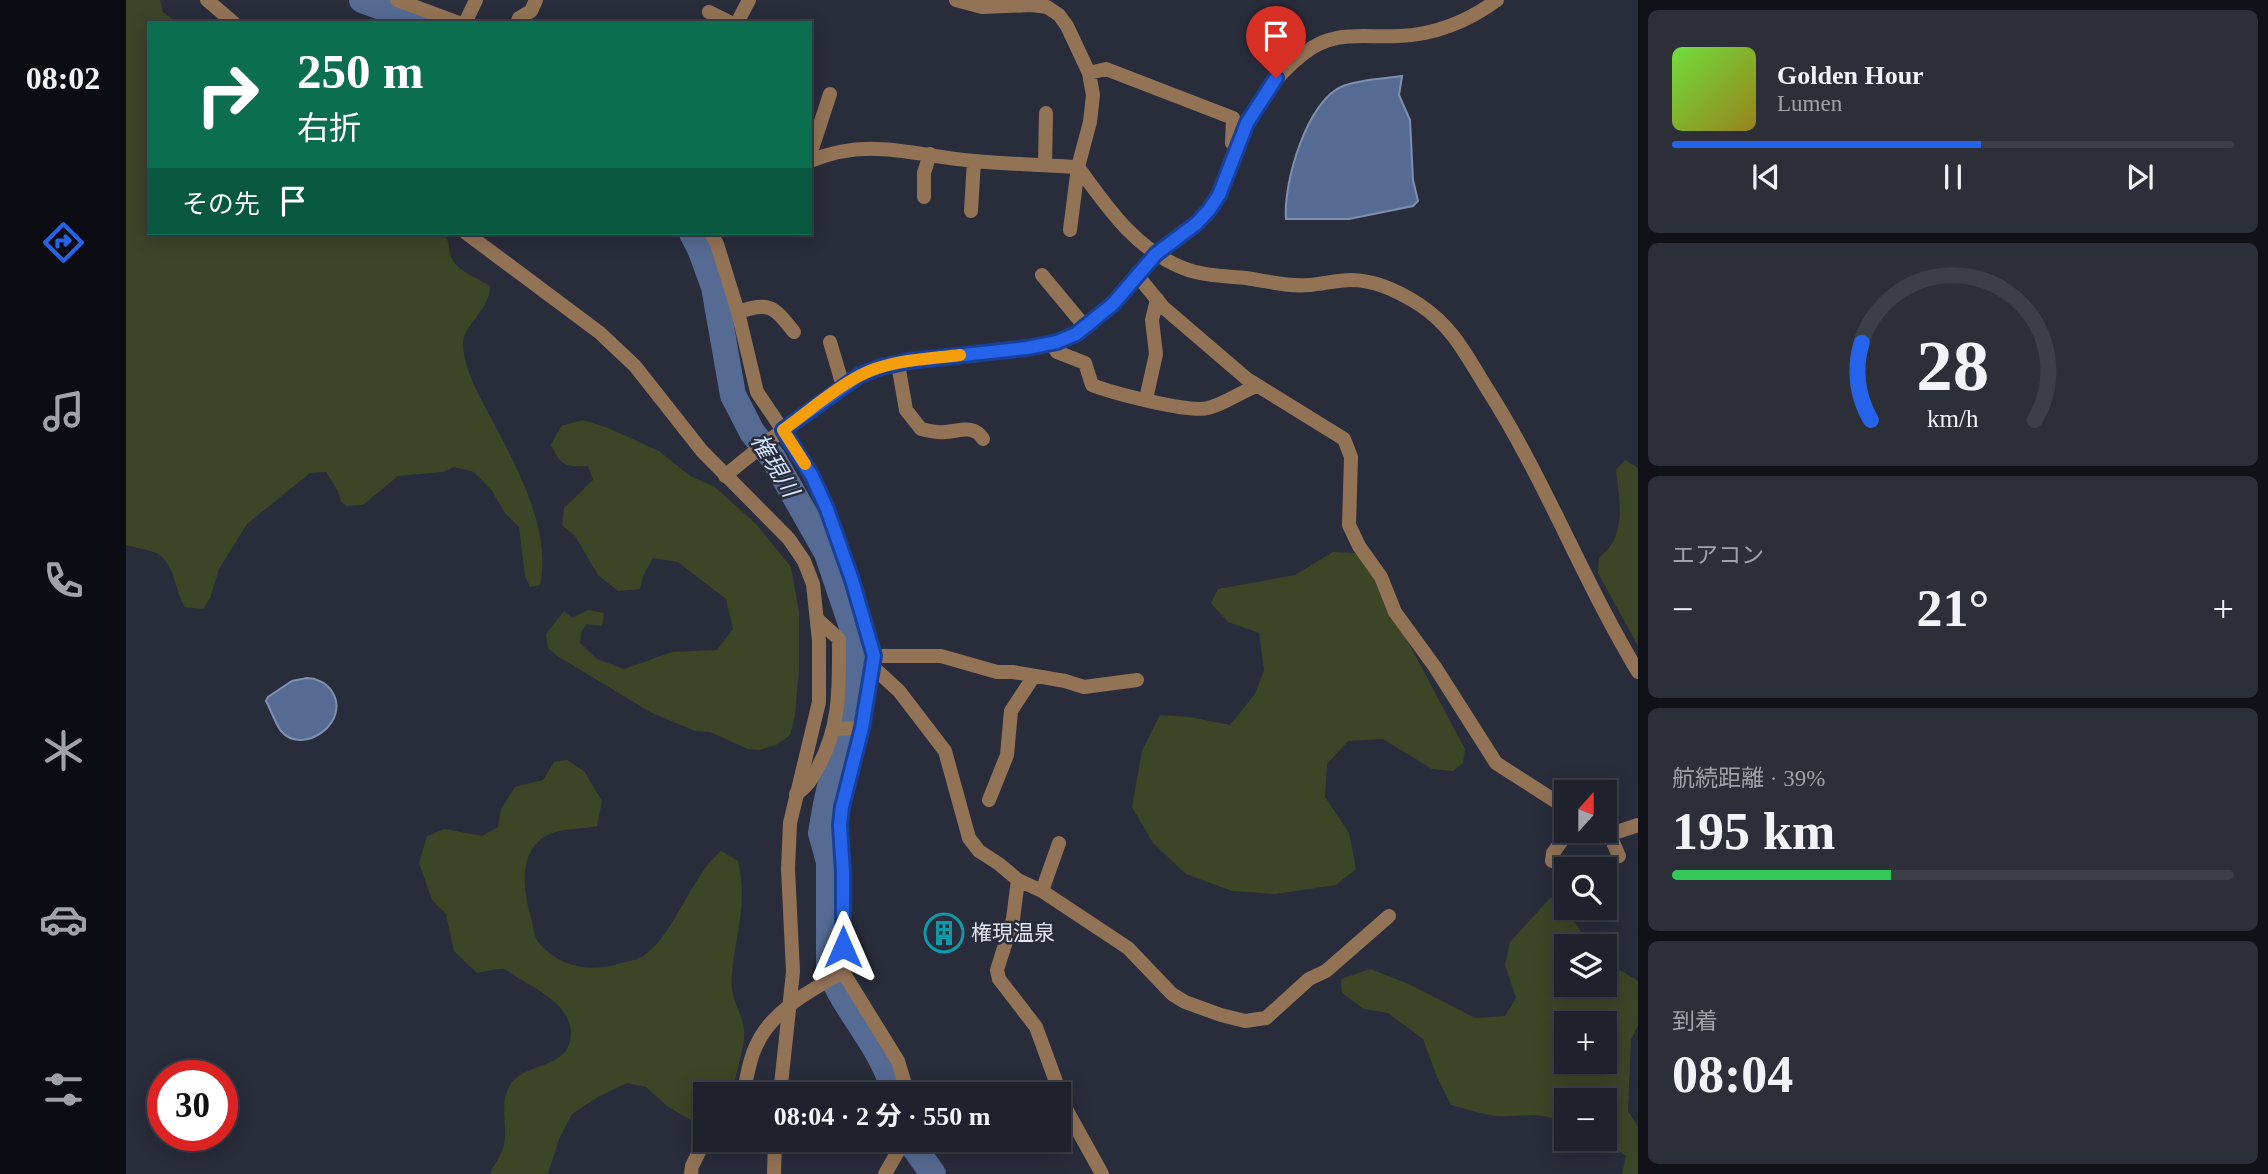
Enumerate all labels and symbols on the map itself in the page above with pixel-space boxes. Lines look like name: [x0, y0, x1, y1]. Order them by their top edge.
pin: [1246, 6, 1306, 78]
water label: 権現川: [746, 429, 805, 504]
north arrow: [1554, 780, 1617, 844]
position arrow: [806, 910, 880, 984]
building icon: 権現温泉: [923, 912, 965, 954]
place label: 権現温泉: [971, 921, 1055, 945]
speed limit sign: 30: [147, 1060, 238, 1151]

